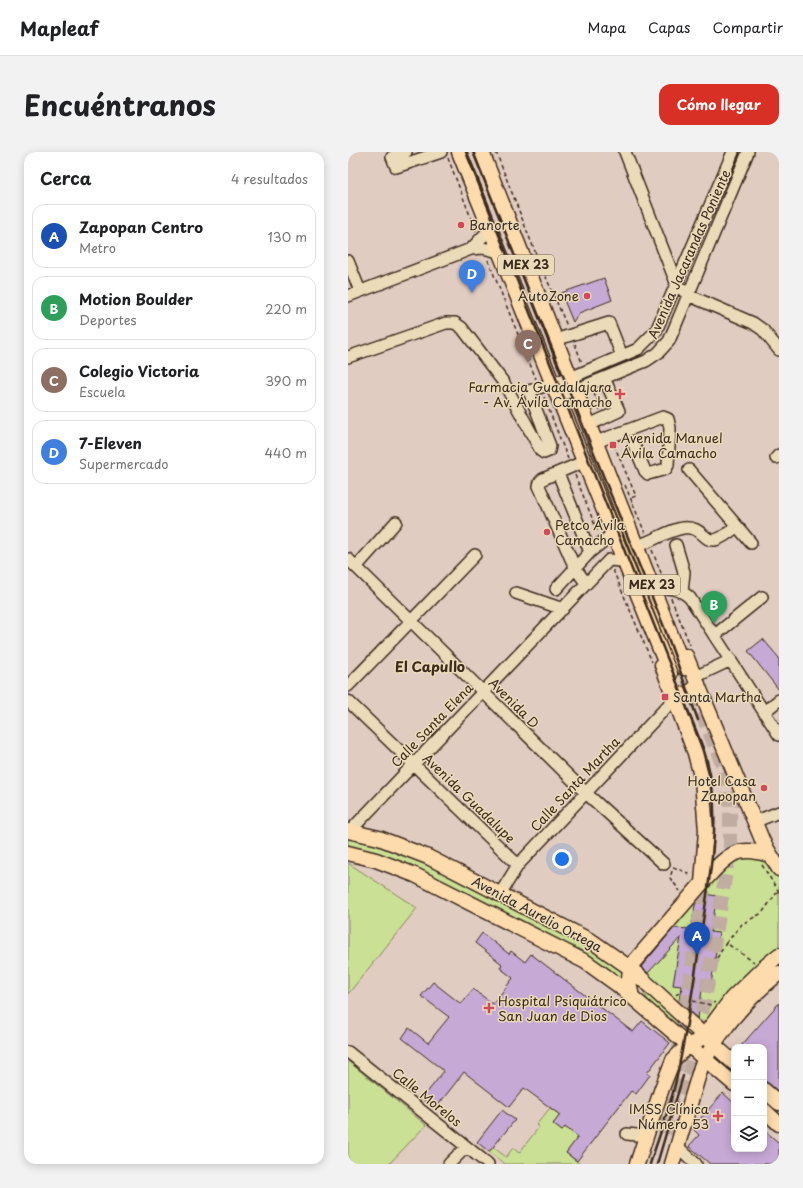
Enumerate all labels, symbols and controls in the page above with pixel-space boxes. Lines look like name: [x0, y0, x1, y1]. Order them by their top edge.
text: Mapleaf: [20, 14, 98, 42]
text: Mapa: [588, 17, 626, 38]
text: Capas: [648, 17, 690, 38]
text: Compartir: [712, 17, 783, 38]
text: Encuéntranos: [24, 83, 216, 126]
button: Cómo llegar: [659, 84, 779, 125]
text: Cerca: [40, 165, 91, 191]
street label: Avenida Jacarandas Poniente: [643, 166, 735, 342]
text: 4 resultados: [231, 169, 308, 188]
text: Zapopan Centro: [79, 215, 203, 238]
place label: Banorte: [469, 215, 520, 234]
marker: Banorte: [456, 220, 466, 230]
text: A: [49, 227, 59, 246]
text: 130 m: [268, 227, 307, 246]
text: Metro: [79, 238, 116, 257]
road number: MEX 23: [498, 255, 554, 275]
pin: D: [459, 260, 485, 293]
place label: AutoZone: [518, 286, 579, 305]
text: Motion Boulder: [79, 287, 193, 310]
marker: AutoZone: [582, 291, 592, 301]
text: B: [50, 299, 58, 318]
text: 220 m: [265, 299, 307, 318]
text: Deportes: [79, 310, 137, 329]
pin: C: [515, 330, 541, 363]
text: Colegio Victoria: [79, 359, 199, 382]
text: C: [49, 371, 59, 390]
text: 390 m: [265, 371, 307, 390]
place label: Farmacia Guadalajara - Av. Ávila Camacho: [468, 377, 613, 411]
text: Escuela: [79, 382, 126, 401]
marker: Farmacia Guadalajara - Av. Ávila Camacho: [615, 389, 625, 399]
place label: Avenida Manuel Ávila Camacho: [621, 428, 723, 462]
text: 7-Eleven: [79, 431, 142, 454]
marker: Avenida Manuel Ávila Camacho: [608, 440, 618, 450]
text: D: [49, 443, 59, 462]
text: 440 m: [264, 443, 307, 462]
text: Supermercado: [79, 454, 169, 473]
place label: Petco Ávila Camacho: [555, 515, 626, 549]
marker: Petco Ávila Camacho: [542, 527, 552, 537]
road number: MEX 23: [624, 575, 680, 595]
pin: B: [701, 591, 727, 624]
district label: El Capullo: [395, 656, 465, 677]
street label: Avenida D: [485, 673, 544, 732]
street label: Calle Santa Elena: [386, 678, 478, 771]
place label: Santa Martha: [673, 687, 762, 706]
marker: Santa Martha: [660, 692, 670, 702]
street label: Calle Santa Martha: [526, 731, 624, 835]
street label: Avenida Guadalupe: [419, 749, 520, 847]
place label: Hotel Casa Zapopan: [688, 771, 757, 805]
marker: Hotel Casa Zapopan: [759, 783, 769, 793]
your location: [552, 849, 572, 869]
street label: Avenida Aurelio Ortega: [469, 871, 607, 956]
pin: A: [684, 922, 710, 955]
place label: Hospital Psiquiátrico San Juan de Dios: [498, 991, 627, 1025]
marker: Hospital Psiquiátrico San Juan de Dios: [483, 1002, 495, 1014]
map controls: [731, 1044, 767, 1152]
button: +: [731, 1044, 767, 1080]
street label: Calle Morelos: [389, 1063, 466, 1131]
button: −: [731, 1080, 767, 1116]
place label: IMSS Clínica Número 53: [629, 1099, 710, 1133]
marker: IMSS Clínica Número 53: [712, 1110, 724, 1122]
button: layers: [731, 1116, 767, 1152]

